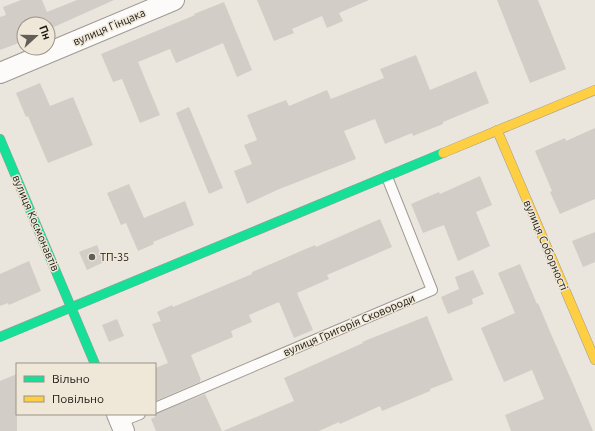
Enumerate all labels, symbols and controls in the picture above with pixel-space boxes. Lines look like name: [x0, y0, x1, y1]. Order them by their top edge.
street label: вулиця Гінцака: [71, 6, 147, 48]
north arrow: [16, 16, 56, 56]
text: Пн: [37, 24, 54, 41]
street label: вулиця Космонавтів: [10, 173, 62, 273]
street label: вулиця Соборності: [522, 198, 570, 292]
place label: ТП-35: [100, 251, 129, 263]
marker: ТП-35: [87, 252, 97, 262]
street label: вулиця Григорія Сковороди: [281, 292, 417, 358]
legend: [16, 363, 156, 415]
text: Вільно: [52, 372, 90, 385]
text: Повільно: [52, 392, 104, 405]

